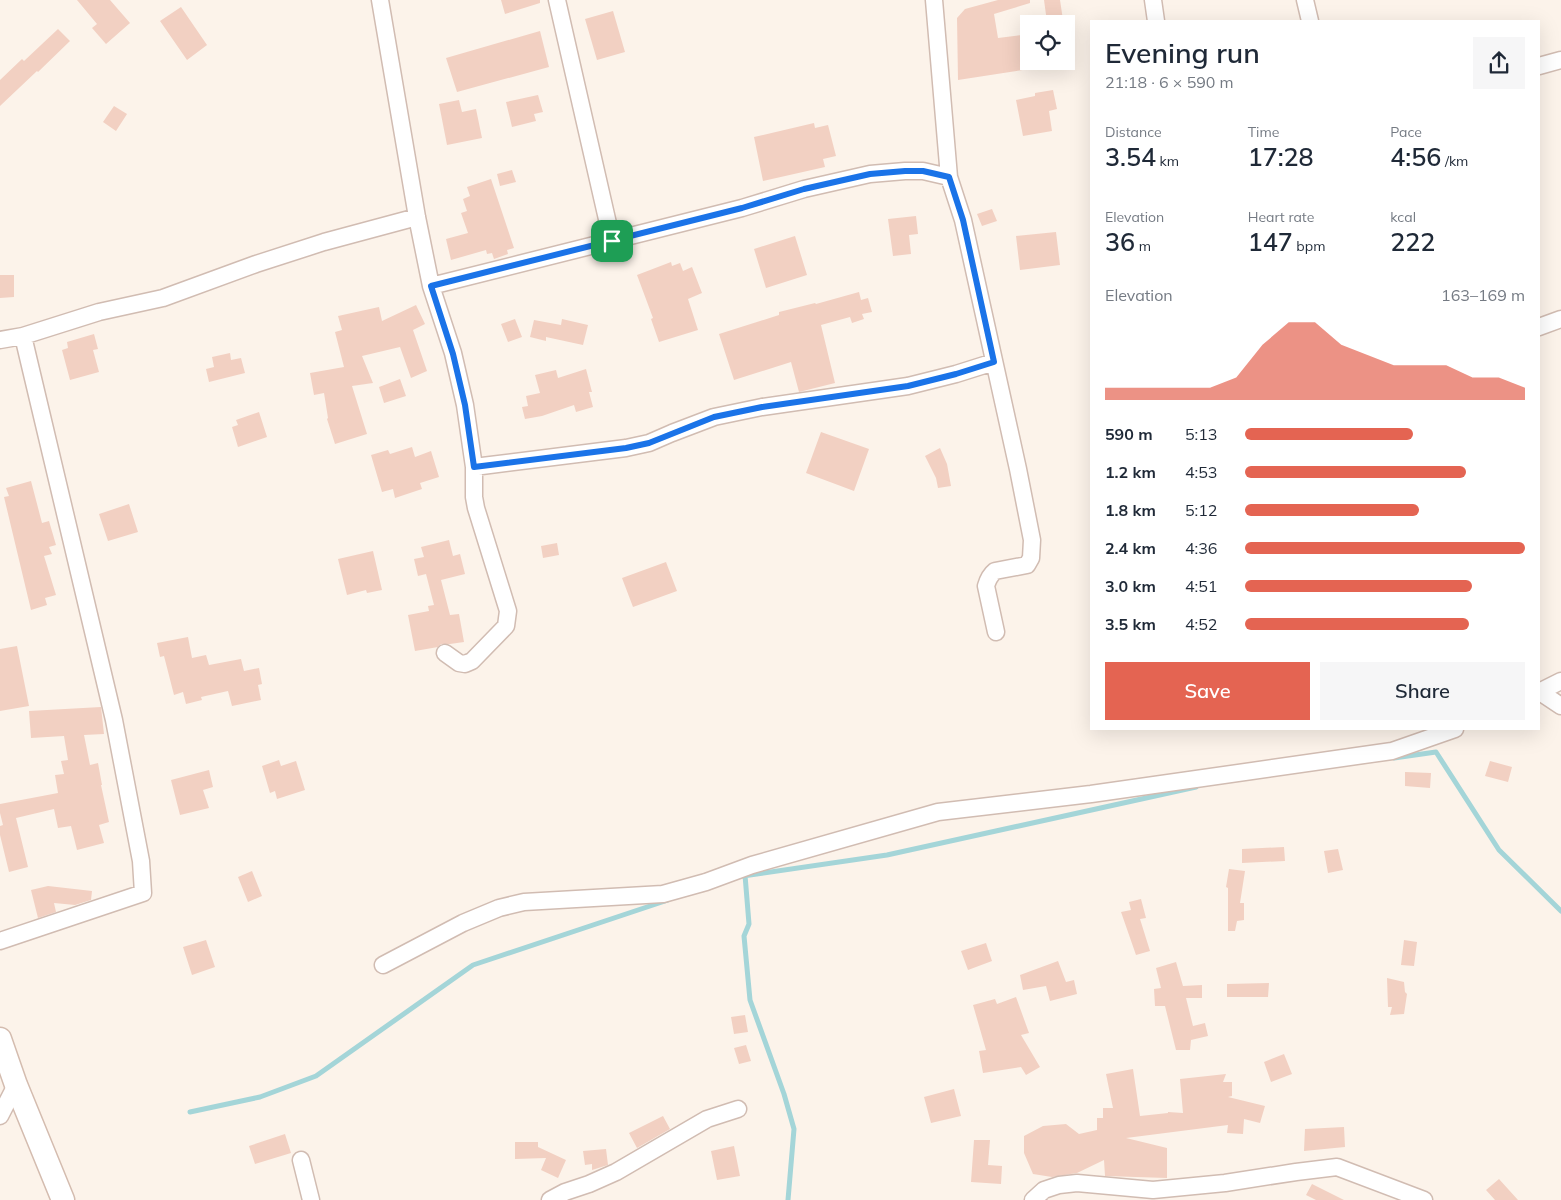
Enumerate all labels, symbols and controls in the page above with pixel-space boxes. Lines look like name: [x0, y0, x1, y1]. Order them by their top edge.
map controls: [1020, 15, 1075, 70]
button: locate: [1020, 15, 1075, 70]
text: Evening run: [1105, 35, 1260, 70]
button: share: [1473, 37, 1525, 89]
text: 21:18 · 6 × 590 m: [1105, 72, 1234, 92]
text: Distance: [1105, 123, 1162, 141]
text: Time: [1248, 123, 1279, 141]
text: Pace: [1390, 123, 1422, 141]
text: 3.54: [1105, 141, 1156, 172]
text: 17:28: [1248, 141, 1314, 172]
text: 4:56: [1390, 141, 1441, 172]
text: km: [1156, 152, 1179, 170]
text: /km: [1441, 152, 1468, 170]
text: Elevation: [1105, 208, 1164, 226]
text: Heart rate: [1248, 208, 1314, 226]
text: kcal: [1390, 208, 1416, 226]
pin: [591, 220, 633, 262]
text: 36: [1105, 226, 1135, 257]
text: 147: [1248, 226, 1293, 257]
text: 222: [1390, 226, 1435, 257]
icon: arrive: [598, 227, 626, 255]
text: m: [1135, 237, 1151, 255]
text: bpm: [1293, 237, 1325, 255]
text: Elevation: [1105, 285, 1173, 305]
text: 163–169 m: [1441, 285, 1525, 305]
text: 590 m: [1105, 424, 1153, 444]
text: 5:13: [1185, 424, 1217, 444]
text: 1.2 km: [1105, 462, 1156, 482]
text: 4:53: [1185, 462, 1217, 482]
text: 1.8 km: [1105, 500, 1156, 520]
text: 5:12: [1185, 500, 1217, 520]
text: 2.4 km: [1105, 538, 1156, 558]
text: 4:36: [1185, 538, 1217, 558]
text: 3.0 km: [1105, 576, 1156, 596]
text: 4:51: [1185, 576, 1217, 596]
text: 3.5 km: [1105, 614, 1156, 634]
text: 4:52: [1185, 614, 1217, 634]
button: Save: [1105, 662, 1310, 720]
button: Share: [1320, 662, 1525, 720]

